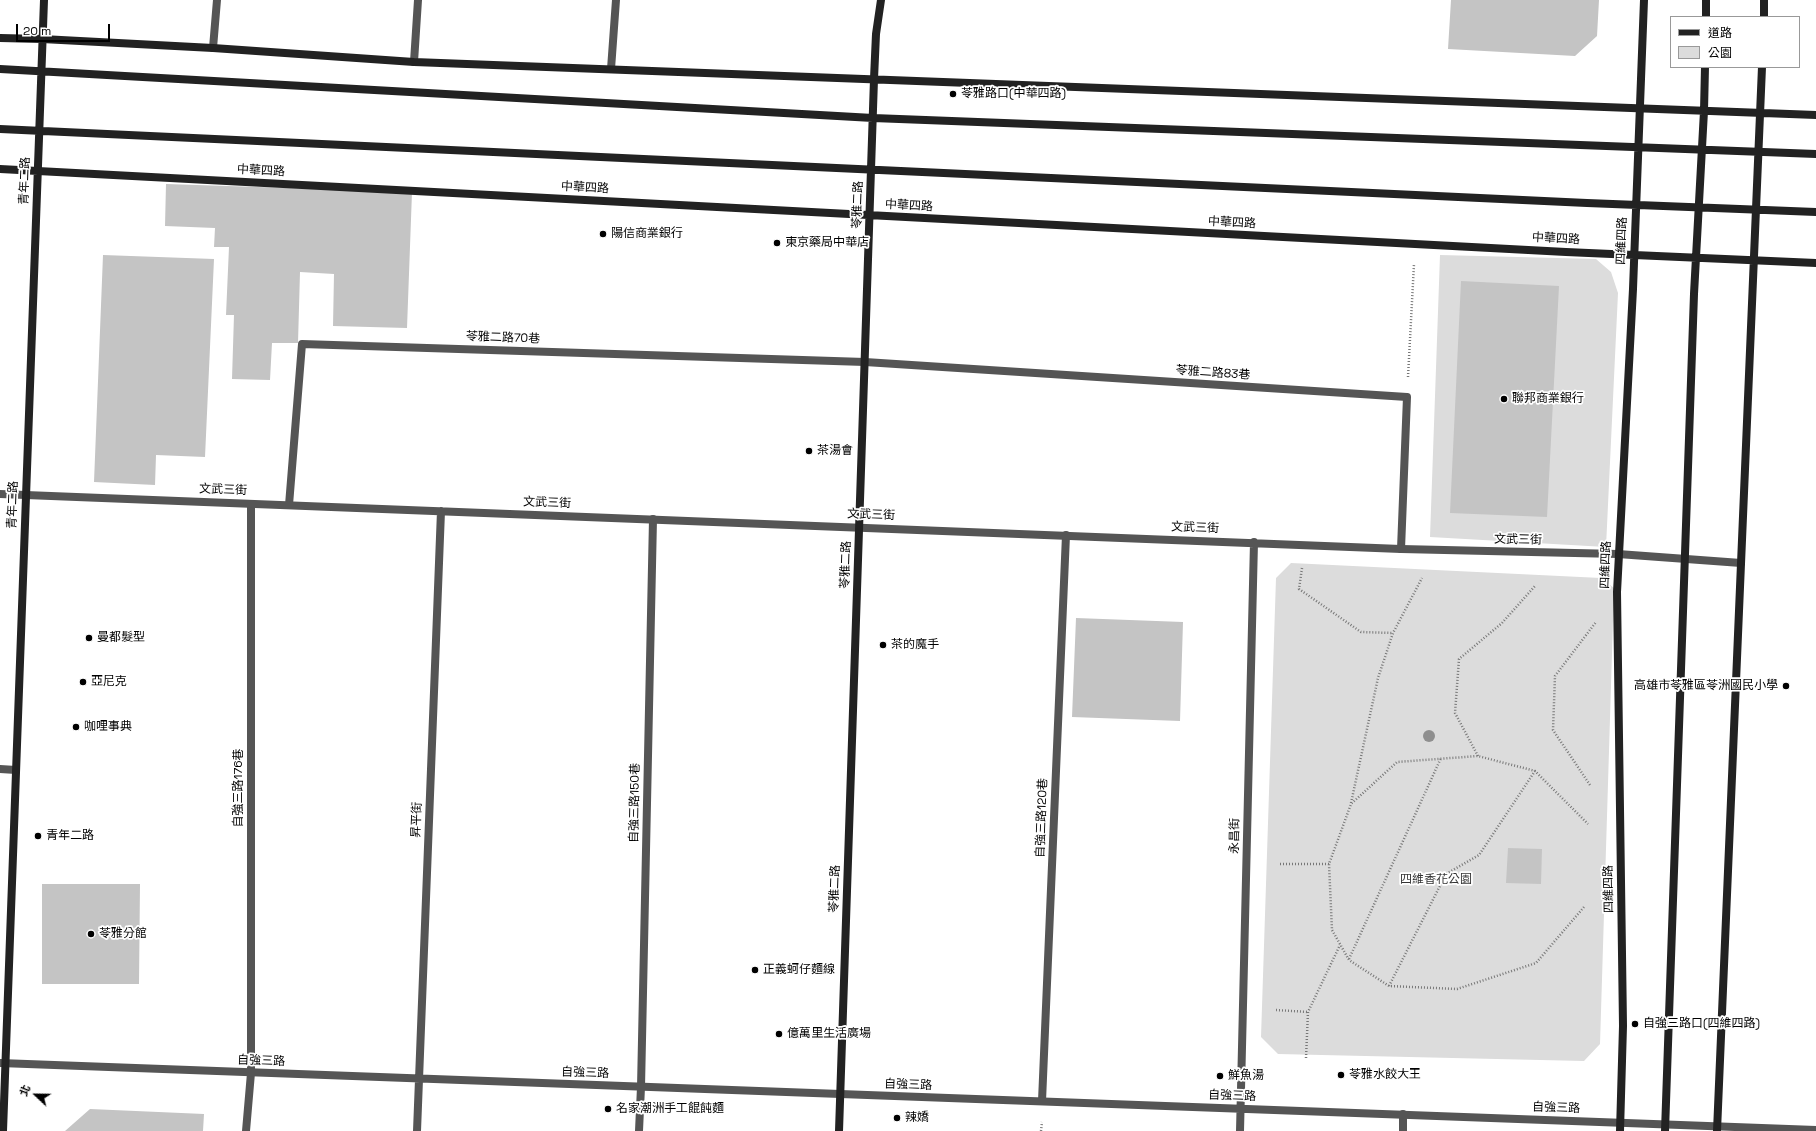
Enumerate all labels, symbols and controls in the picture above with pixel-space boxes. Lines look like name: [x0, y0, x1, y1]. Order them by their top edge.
scale bar: [18, 16, 112, 42]
legend: [1670, 16, 1800, 68]
text: 20 m: [23, 23, 51, 39]
text: 道路: [1708, 25, 1732, 41]
text: 公園: [1708, 45, 1732, 61]
place label: 苓雅路口(中華四路): [961, 87, 1066, 101]
marker: 苓雅路口(中華四路): [948, 89, 958, 99]
street label: 青年二路: [17, 157, 33, 205]
street label: 中華四路: [237, 163, 285, 179]
street label: 中華四路: [561, 180, 609, 196]
street label: 苓雅二路: [850, 181, 866, 229]
street label: 中華四路: [885, 198, 933, 214]
street label: 中華四路: [1208, 215, 1256, 231]
street label: 四維四路: [1614, 217, 1630, 265]
place label: 陽信商業銀行: [611, 227, 683, 241]
marker: 陽信商業銀行: [598, 229, 608, 239]
street label: 中華四路: [1532, 231, 1580, 247]
place label: 東京藥局中華店: [785, 236, 869, 250]
marker: 東京藥局中華店: [772, 238, 782, 248]
street label: 苓雅二路70巷: [466, 330, 540, 346]
street label: 苓雅二路83巷: [1175, 363, 1251, 383]
place label: 聯邦商業銀行: [1512, 392, 1584, 406]
marker: 聯邦商業銀行: [1499, 394, 1509, 404]
place label: 茶湯會: [817, 444, 853, 458]
marker: 茶湯會: [804, 446, 814, 456]
street label: 青年二路: [5, 481, 21, 529]
street label: 文武三街: [199, 482, 247, 498]
street label: 文武三街: [523, 495, 571, 511]
street label: 文武三街: [847, 507, 895, 523]
street label: 文武三街: [1171, 520, 1219, 536]
street label: 文武三街: [1494, 532, 1542, 548]
street label: 苓雅二路: [838, 541, 854, 589]
street label: 四維四路: [1598, 541, 1614, 589]
place label: 曼都髮型: [97, 631, 145, 645]
marker: 曼都髮型: [84, 633, 94, 643]
place label: 茶的魔手: [891, 638, 939, 652]
marker: 茶的魔手: [878, 640, 888, 650]
place label: 亞尼克: [91, 675, 127, 689]
marker: 亞尼克: [78, 677, 88, 687]
place label: 高雄市苓雅區苓洲國民小學: [1634, 679, 1778, 693]
marker: 高雄市苓雅區苓洲國民小學: [1781, 681, 1791, 691]
place label: 咖哩事典: [84, 720, 132, 734]
marker: 咖哩事典: [71, 722, 81, 732]
street label: 自強三路176巷: [232, 748, 246, 828]
street label: 自強三路150巷: [627, 763, 643, 843]
street label: 自強三路120巷: [1033, 778, 1051, 858]
street label: 昇平街: [409, 802, 425, 838]
street label: 永昌街: [1227, 818, 1243, 854]
place label: 青年二路: [46, 829, 94, 843]
marker: 青年二路: [33, 831, 43, 841]
street label: 苓雅二路: [827, 865, 843, 913]
street label: 四維四路: [1601, 865, 1617, 913]
park label: 四維香花公園: [1400, 873, 1472, 887]
place label: 苓雅分館: [99, 927, 147, 941]
marker: 苓雅分館: [86, 929, 96, 939]
place label: 正義蚵仔麵線: [763, 963, 835, 977]
marker: 正義蚵仔麵線: [750, 965, 760, 975]
place label: 自強三路口(四維四路): [1643, 1017, 1760, 1031]
marker: 自強三路口(四維四路): [1630, 1019, 1640, 1029]
place label: 億萬里生活廣場: [787, 1027, 871, 1041]
marker: 億萬里生活廣場: [774, 1029, 784, 1039]
street label: 自強三路: [237, 1053, 285, 1069]
street label: 自強三路: [561, 1065, 609, 1081]
place label: 苓雅水餃大王: [1349, 1068, 1421, 1082]
place label: 鮮魚湯: [1228, 1069, 1264, 1083]
marker: 苓雅水餃大王: [1336, 1070, 1346, 1080]
marker: 鮮魚湯: [1215, 1071, 1225, 1081]
north arrow: [16, 1075, 56, 1115]
street label: 自強三路: [884, 1077, 932, 1093]
text: 北: [16, 1083, 33, 1098]
street label: 自強三路: [1208, 1088, 1256, 1104]
street label: 自強三路: [1532, 1100, 1580, 1116]
place label: 名家潮洲手工餛飩麵: [616, 1102, 724, 1116]
marker: 名家潮洲手工餛飩麵: [603, 1104, 613, 1114]
place label: 辣嬌: [905, 1111, 929, 1125]
marker: 辣嬌: [892, 1113, 902, 1123]

